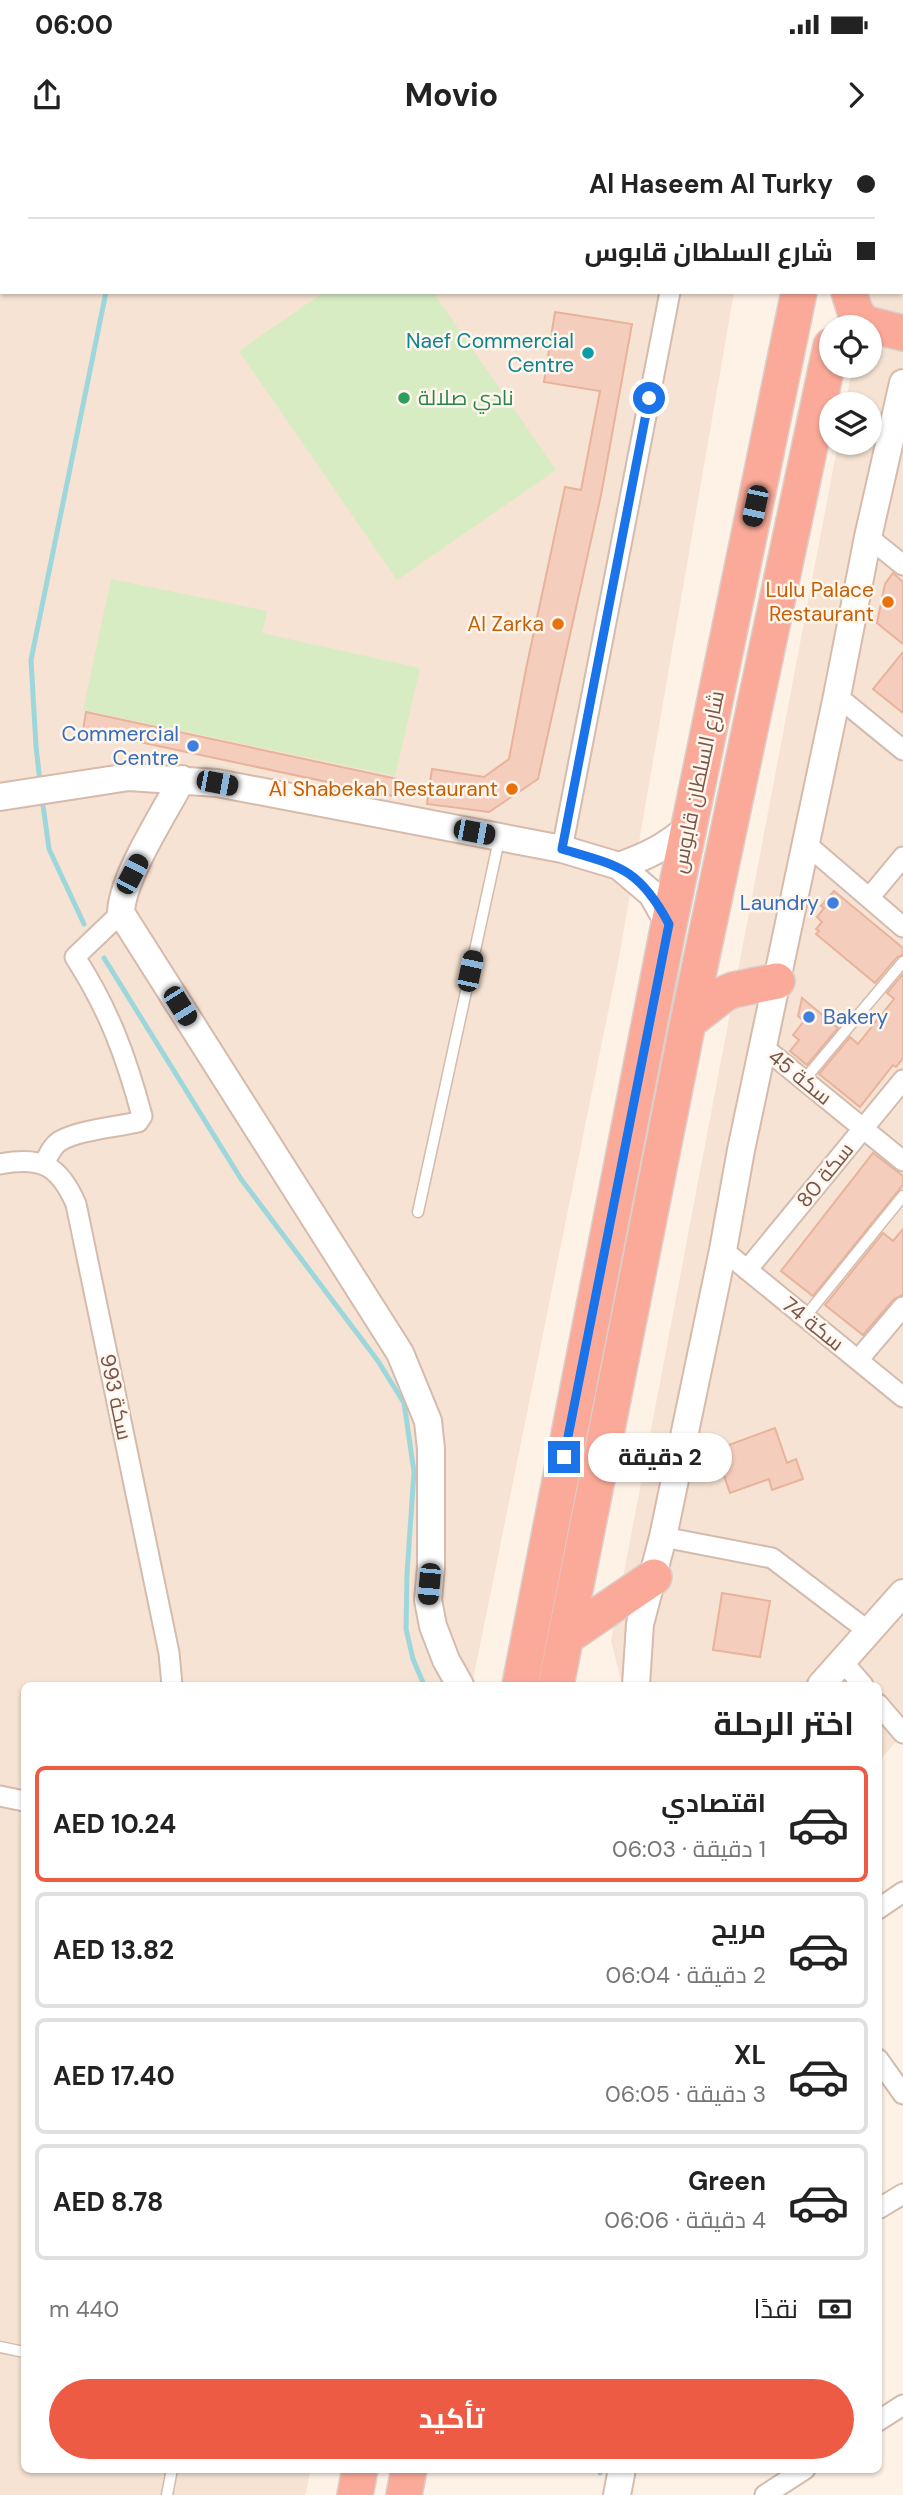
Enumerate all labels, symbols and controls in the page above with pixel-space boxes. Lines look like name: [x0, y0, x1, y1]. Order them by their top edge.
text: 06:00: [35, 8, 113, 42]
text: Movio: [405, 74, 498, 116]
icon: share: [28, 76, 66, 114]
icon: forward: [837, 76, 875, 114]
text: Al Haseem Al Turky: [589, 167, 833, 201]
text: شارع السلطان قابوس: [585, 235, 833, 269]
map controls: [819, 315, 882, 455]
button: locate: [819, 315, 882, 378]
place label: Naef Commercial Centre: [406, 327, 574, 379]
marker: Naef Commercial Centre: [580, 345, 596, 361]
route start: [633, 382, 665, 414]
place label: نادي صلالة: [418, 384, 514, 414]
marker: نادي صلالة: [396, 390, 412, 406]
button: layers: [819, 392, 882, 455]
car: [741, 483, 770, 529]
place label: Lulu Palace Restaurant: [765, 576, 874, 628]
marker: Lulu Palace Restaurant: [880, 594, 896, 610]
place label: Al Zarka: [467, 610, 544, 638]
marker: Al Zarka: [550, 616, 566, 632]
street label: شارع السلطان قابوس: [665, 688, 731, 876]
place label: Commercial Centre: [62, 720, 179, 772]
marker: Commercial Centre: [185, 738, 201, 754]
car: [195, 769, 240, 797]
place label: Al Shabekah Restaurant: [268, 775, 498, 803]
marker: Al Shabekah Restaurant: [504, 781, 520, 797]
car: [452, 818, 497, 846]
car: [113, 851, 152, 897]
place label: Laundry: [740, 889, 819, 917]
marker: Laundry: [825, 895, 841, 911]
car: [456, 948, 485, 994]
car: [160, 983, 201, 1029]
place label: Bakery: [823, 1003, 889, 1031]
marker: Bakery: [801, 1009, 817, 1025]
street label: سكة 45: [762, 1043, 838, 1111]
street label: سكة 80: [790, 1137, 860, 1213]
street label: سكة 74: [776, 1291, 850, 1357]
street label: سكة 993: [93, 1351, 139, 1443]
callout: 2 دقيقة: [588, 1432, 732, 1482]
route end: [548, 1441, 580, 1473]
text: 2 دقيقة: [618, 1442, 702, 1472]
car: [417, 1562, 442, 1606]
text: اختر الرحلة: [713, 1703, 854, 1745]
text: اقتصادي: [661, 1786, 766, 1820]
icon: car: [787, 1793, 850, 1856]
text: AED 10.24: [53, 1807, 176, 1841]
text: 1 دقيقة · 06:03: [612, 1834, 766, 1864]
text: مريح: [711, 1912, 766, 1946]
icon: car: [787, 1919, 850, 1982]
text: AED 13.82: [53, 1933, 174, 1967]
text: 2 دقيقة · 06:04: [606, 1960, 766, 1990]
text: XL: [734, 2038, 766, 2072]
icon: car: [787, 2045, 850, 2108]
text: AED 17.40: [53, 2059, 175, 2093]
text: 3 دقيقة · 06:05: [605, 2079, 766, 2109]
text: Green: [688, 2164, 766, 2198]
icon: car: [787, 2171, 850, 2234]
text: AED 8.78: [53, 2185, 164, 2219]
text: 4 دقيقة · 06:06: [604, 2205, 766, 2235]
icon: cash: [816, 2290, 854, 2328]
text: نقدًا: [754, 2292, 798, 2326]
text: 440 m: [49, 2294, 119, 2324]
button: تأكيد: [49, 2379, 854, 2459]

